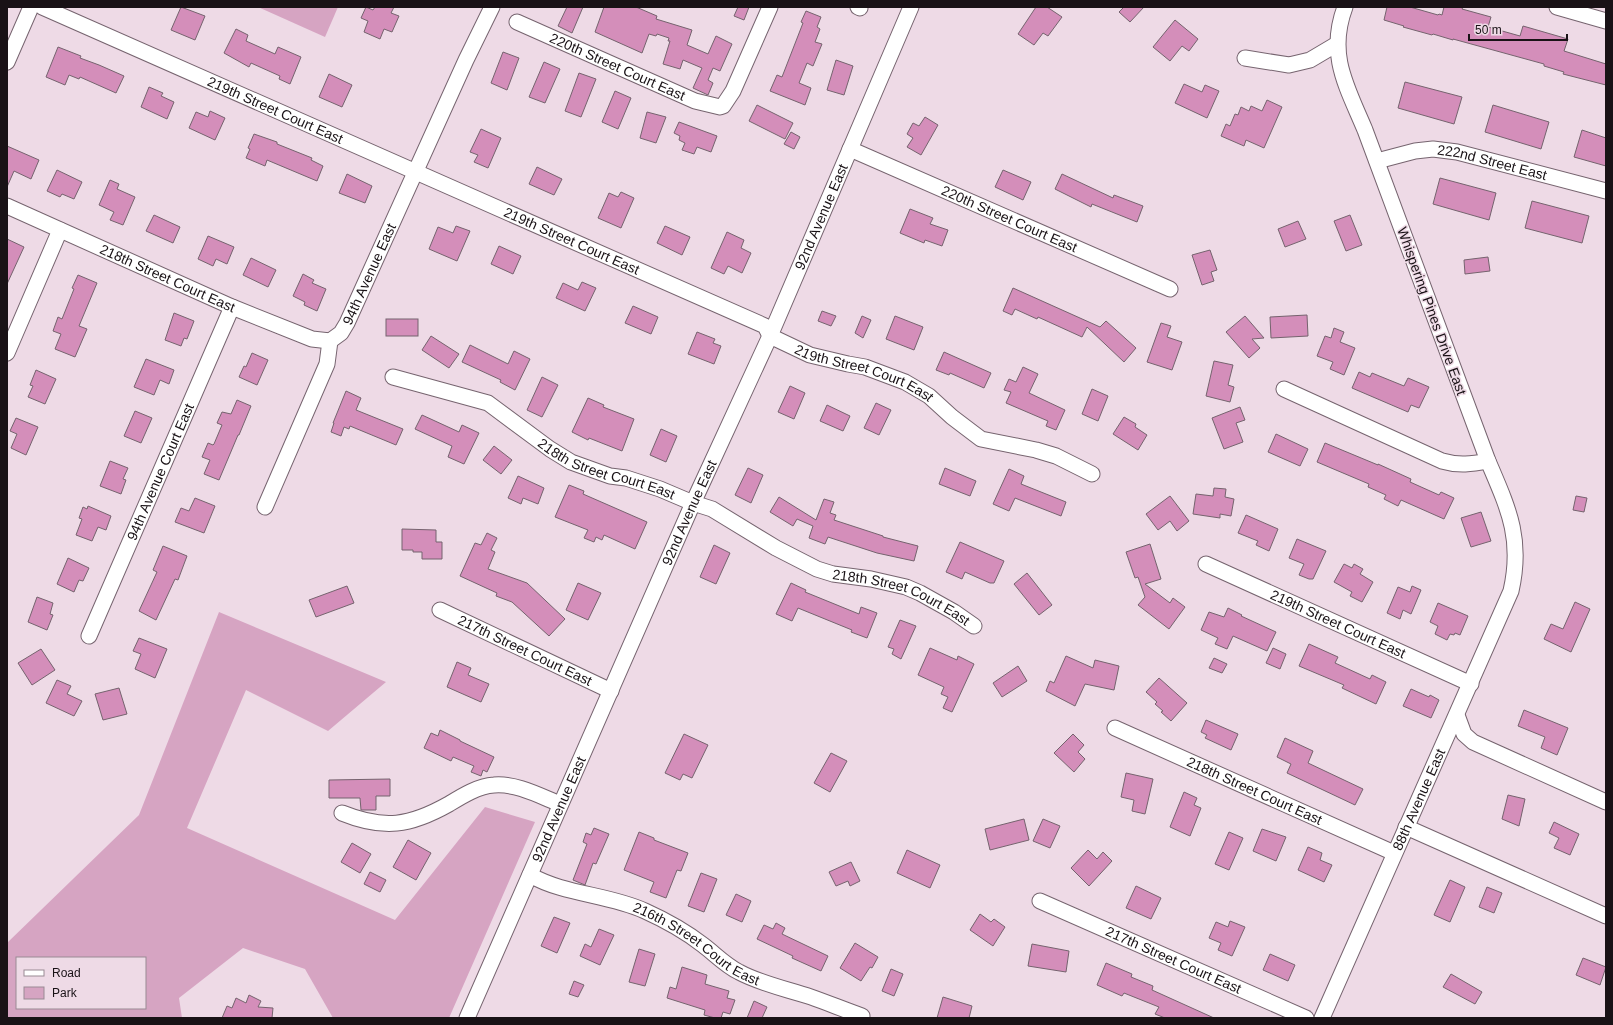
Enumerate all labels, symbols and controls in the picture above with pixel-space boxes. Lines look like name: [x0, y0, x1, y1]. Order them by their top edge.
scale bar: [1469, 16, 1567, 42]
text: 50 m: [1475, 23, 1502, 37]
street label: 220th Street Court East: [547, 30, 688, 104]
street label: 219th Street Court East: [205, 73, 346, 147]
street label: 222nd Street East: [1436, 142, 1549, 183]
street label: 92nd Avenue East: [791, 161, 851, 272]
street label: 220th Street Court East: [939, 182, 1080, 255]
street label: 219th Street Court East: [502, 204, 642, 278]
street label: 94th Avenue East: [339, 221, 399, 327]
street label: Whispering Pines Drive East: [1394, 225, 1470, 397]
street label: 218th Street Court East: [97, 241, 237, 315]
street label: 219th Street Court East: [792, 341, 937, 404]
street label: 94th Avenue Court East: [124, 401, 197, 543]
street label: 218th Street Court East: [535, 435, 678, 502]
street label: 92nd Avenue East: [659, 457, 720, 568]
street label: 218th Street Court East: [831, 566, 973, 629]
street label: 219th Street Court East: [1268, 586, 1408, 661]
street label: 217th Street Court East: [455, 612, 595, 689]
street label: 88th Avenue East: [1389, 746, 1448, 853]
street label: 218th Street Court East: [1185, 753, 1325, 828]
street label: 92nd Avenue East: [528, 754, 589, 864]
street label: 216th Street Court East: [631, 899, 762, 988]
street label: 217th Street Court East: [1103, 923, 1244, 997]
legend: [16, 957, 146, 1009]
text: Road: [52, 966, 81, 980]
text: Park: [52, 986, 78, 1000]

